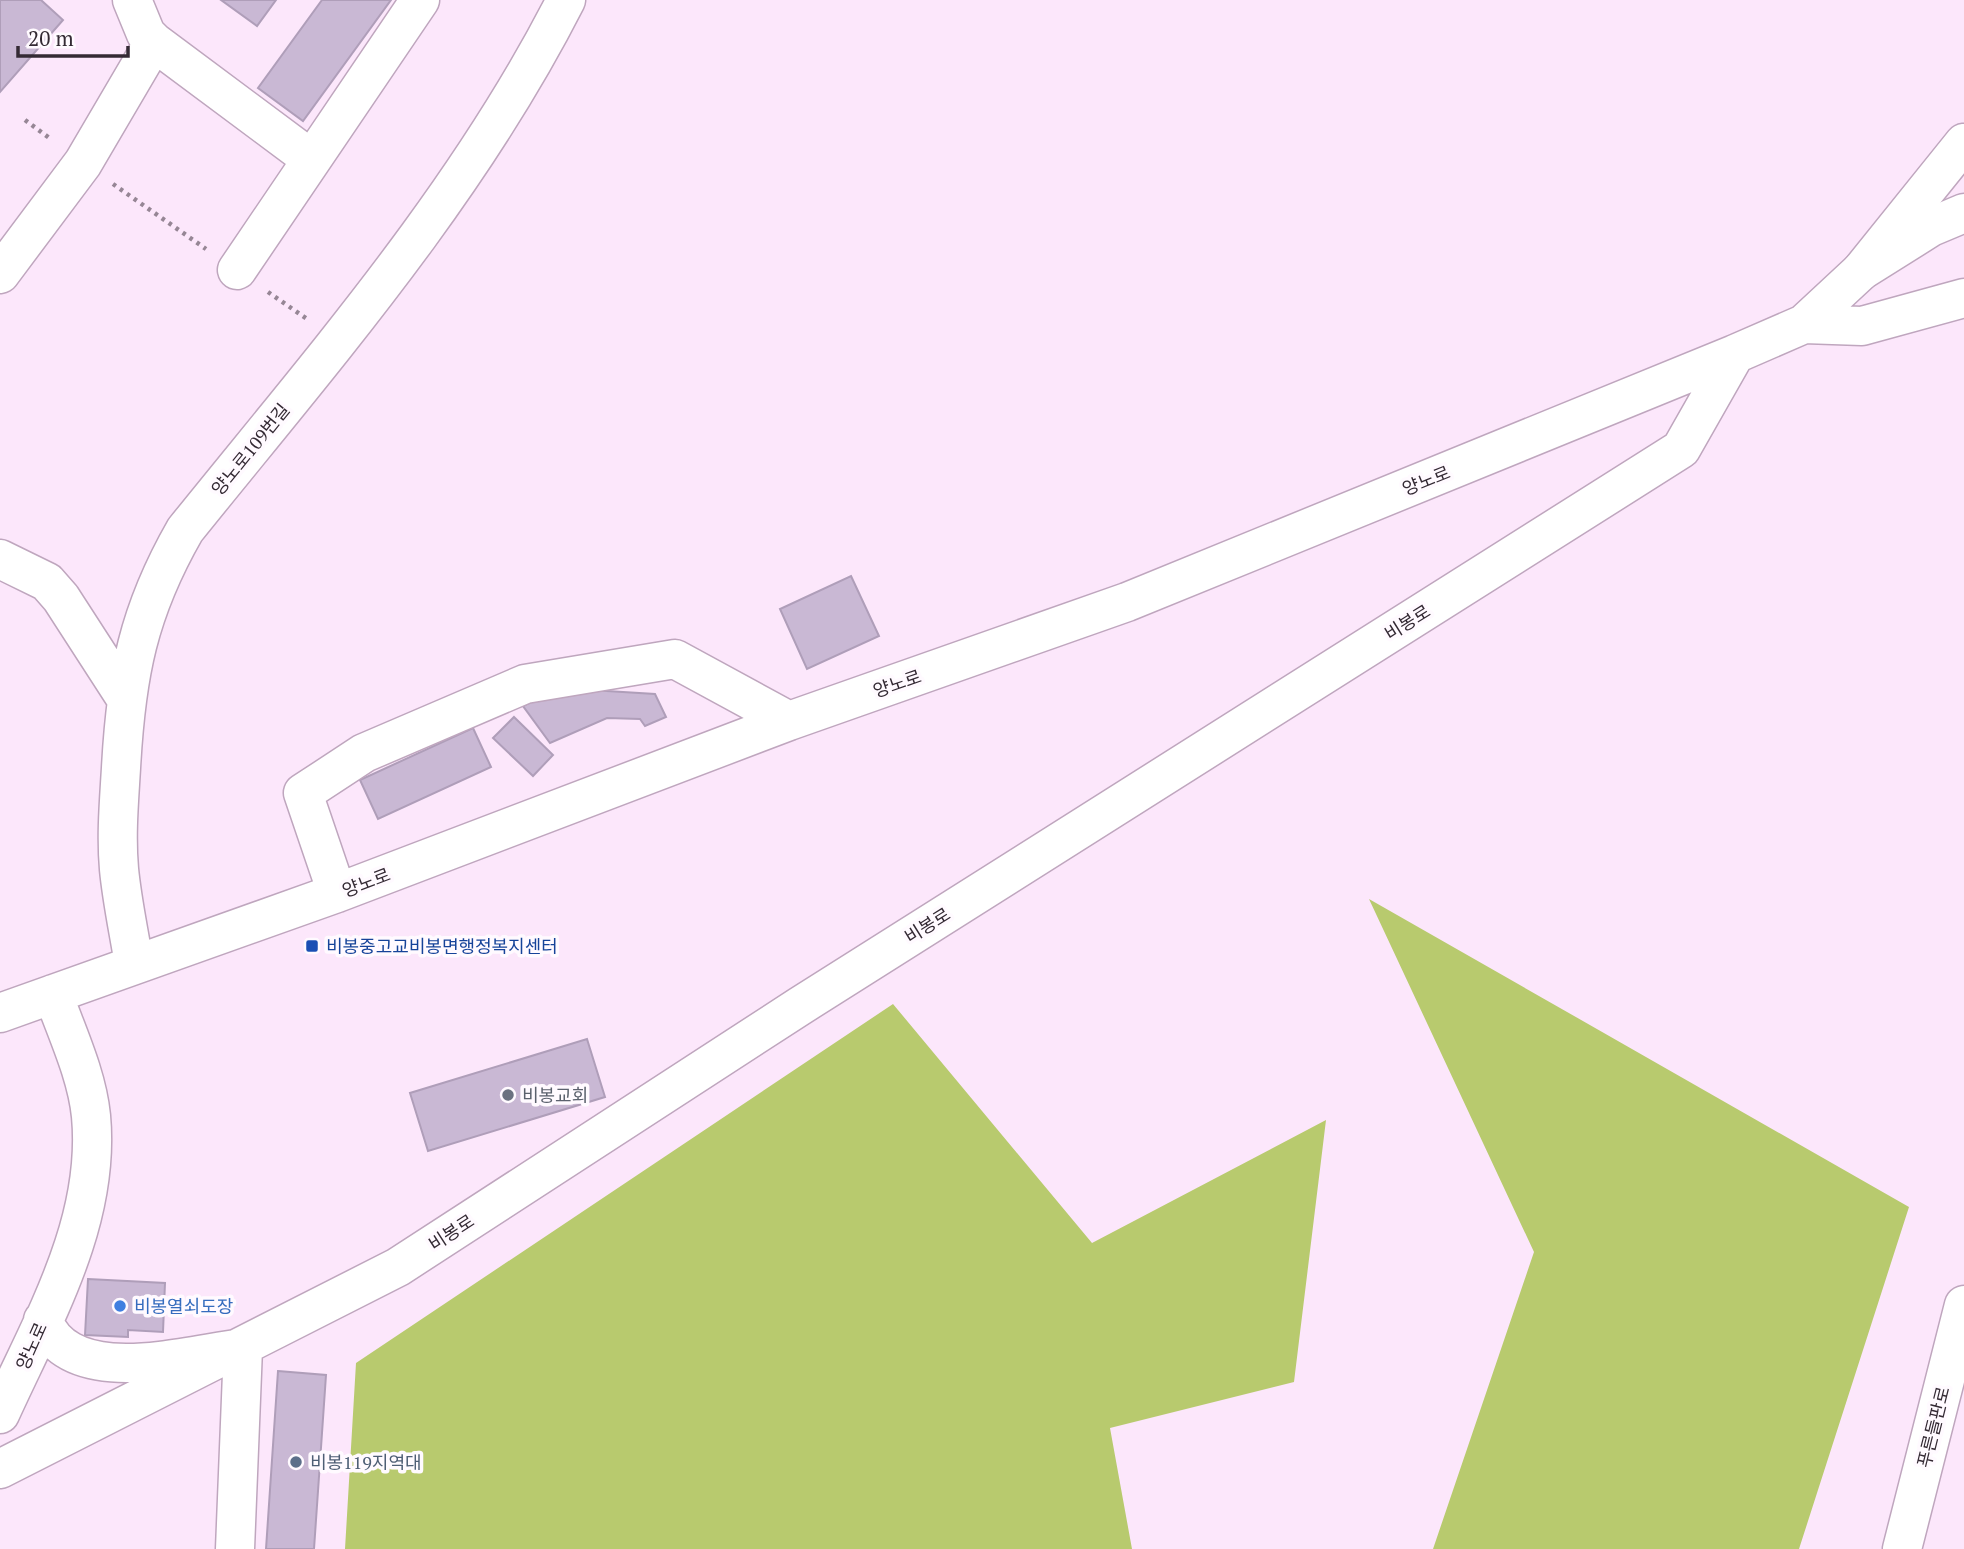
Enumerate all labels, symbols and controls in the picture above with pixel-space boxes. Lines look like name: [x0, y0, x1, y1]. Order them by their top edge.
scale bar: [18, 14, 128, 58]
text: 20 m: [28, 24, 74, 52]
street label: 양노로109번길: [206, 398, 294, 500]
street label: 양노로: [1398, 460, 1454, 500]
street label: 비봉로: [1380, 599, 1434, 645]
street label: 양노로: [870, 664, 924, 702]
street label: 양노로: [339, 862, 393, 902]
street label: 비봉로: [900, 902, 954, 948]
place label: 비봉중고교비봉면행정복지센터: [326, 934, 558, 958]
marker: 비봉중고교비봉면행정복지센터: [304, 938, 320, 954]
place label: 비봉교회: [522, 1083, 588, 1107]
marker: 비봉교회: [500, 1087, 516, 1103]
street label: 비봉로: [424, 1208, 478, 1256]
place label: 비봉열쇠도장: [134, 1294, 233, 1318]
marker: 비봉열쇠도장: [112, 1298, 128, 1314]
street label: 양노로: [10, 1318, 52, 1374]
street label: 푸른들판로: [1911, 1384, 1955, 1470]
place label: 비봉119지역대: [310, 1450, 422, 1474]
marker: 비봉119지역대: [288, 1454, 304, 1470]

